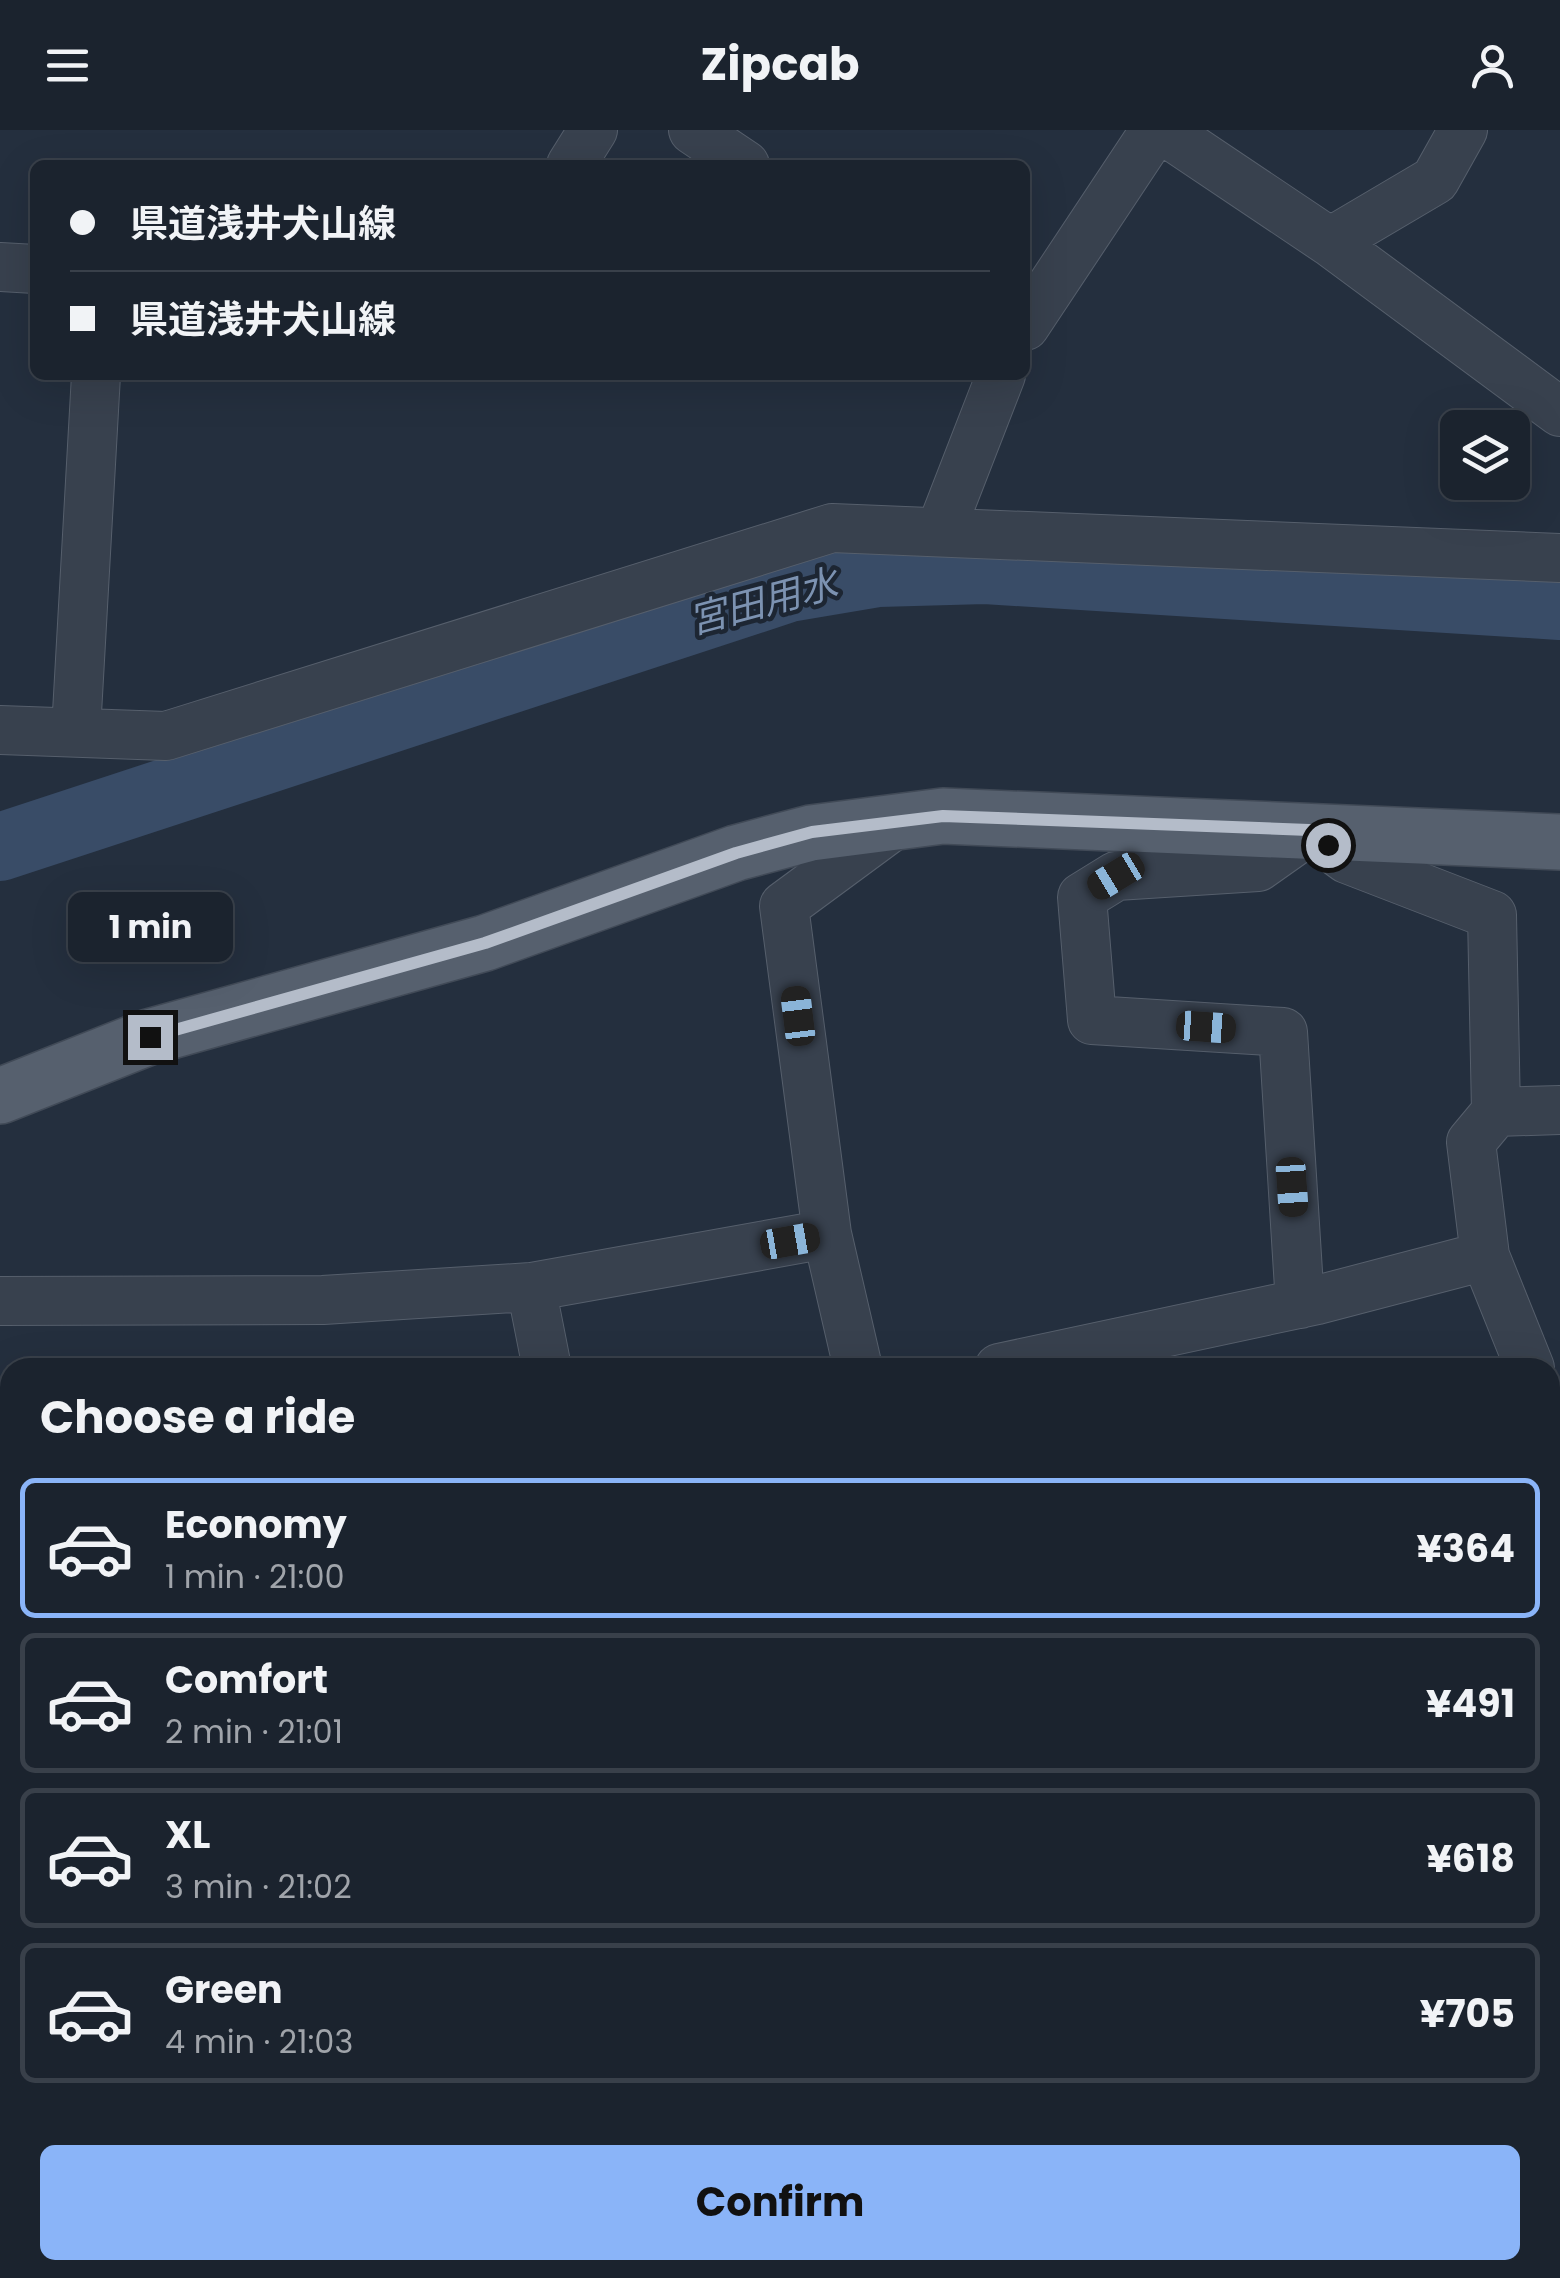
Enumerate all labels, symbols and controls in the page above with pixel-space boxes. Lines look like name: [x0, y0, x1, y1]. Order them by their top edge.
text: Zipcab: [701, 33, 860, 96]
icon: menu: [40, 38, 95, 93]
icon: person: [1465, 38, 1520, 93]
text: 県道浅井犬山線: [130, 197, 396, 250]
text: 県道浅井犬山線: [130, 293, 396, 346]
map controls: [1440, 410, 1530, 500]
button: layers: [1440, 410, 1530, 500]
water label: 宮田用水: [683, 555, 847, 647]
route start: [1306, 823, 1351, 868]
car: [1083, 848, 1149, 904]
callout: 1 min: [68, 892, 232, 962]
text: 1 min: [109, 904, 192, 949]
car: [779, 984, 817, 1048]
car: [1175, 1010, 1237, 1044]
route end: [128, 1015, 173, 1060]
car: [1275, 1156, 1309, 1218]
car: [758, 1221, 822, 1261]
text: Choose a ride: [40, 1386, 355, 1449]
text: Economy: [165, 1498, 347, 1551]
icon: car: [45, 1503, 135, 1593]
text: ¥364: [1417, 1522, 1515, 1575]
text: 1 min · 21:00: [165, 1554, 345, 1599]
text: Comfort: [165, 1653, 328, 1706]
icon: car: [45, 1658, 135, 1748]
text: ¥491: [1426, 1677, 1515, 1730]
text: 2 min · 21:01: [165, 1709, 343, 1754]
text: XL: [165, 1808, 210, 1861]
icon: car: [45, 1813, 135, 1903]
text: ¥618: [1426, 1832, 1515, 1885]
text: 3 min · 21:02: [165, 1864, 352, 1909]
text: Green: [165, 1963, 283, 2016]
icon: car: [45, 1968, 135, 2058]
text: ¥705: [1420, 1987, 1515, 2040]
text: 4 min · 21:03: [165, 2019, 353, 2064]
button: Confirm: [40, 2145, 1520, 2260]

